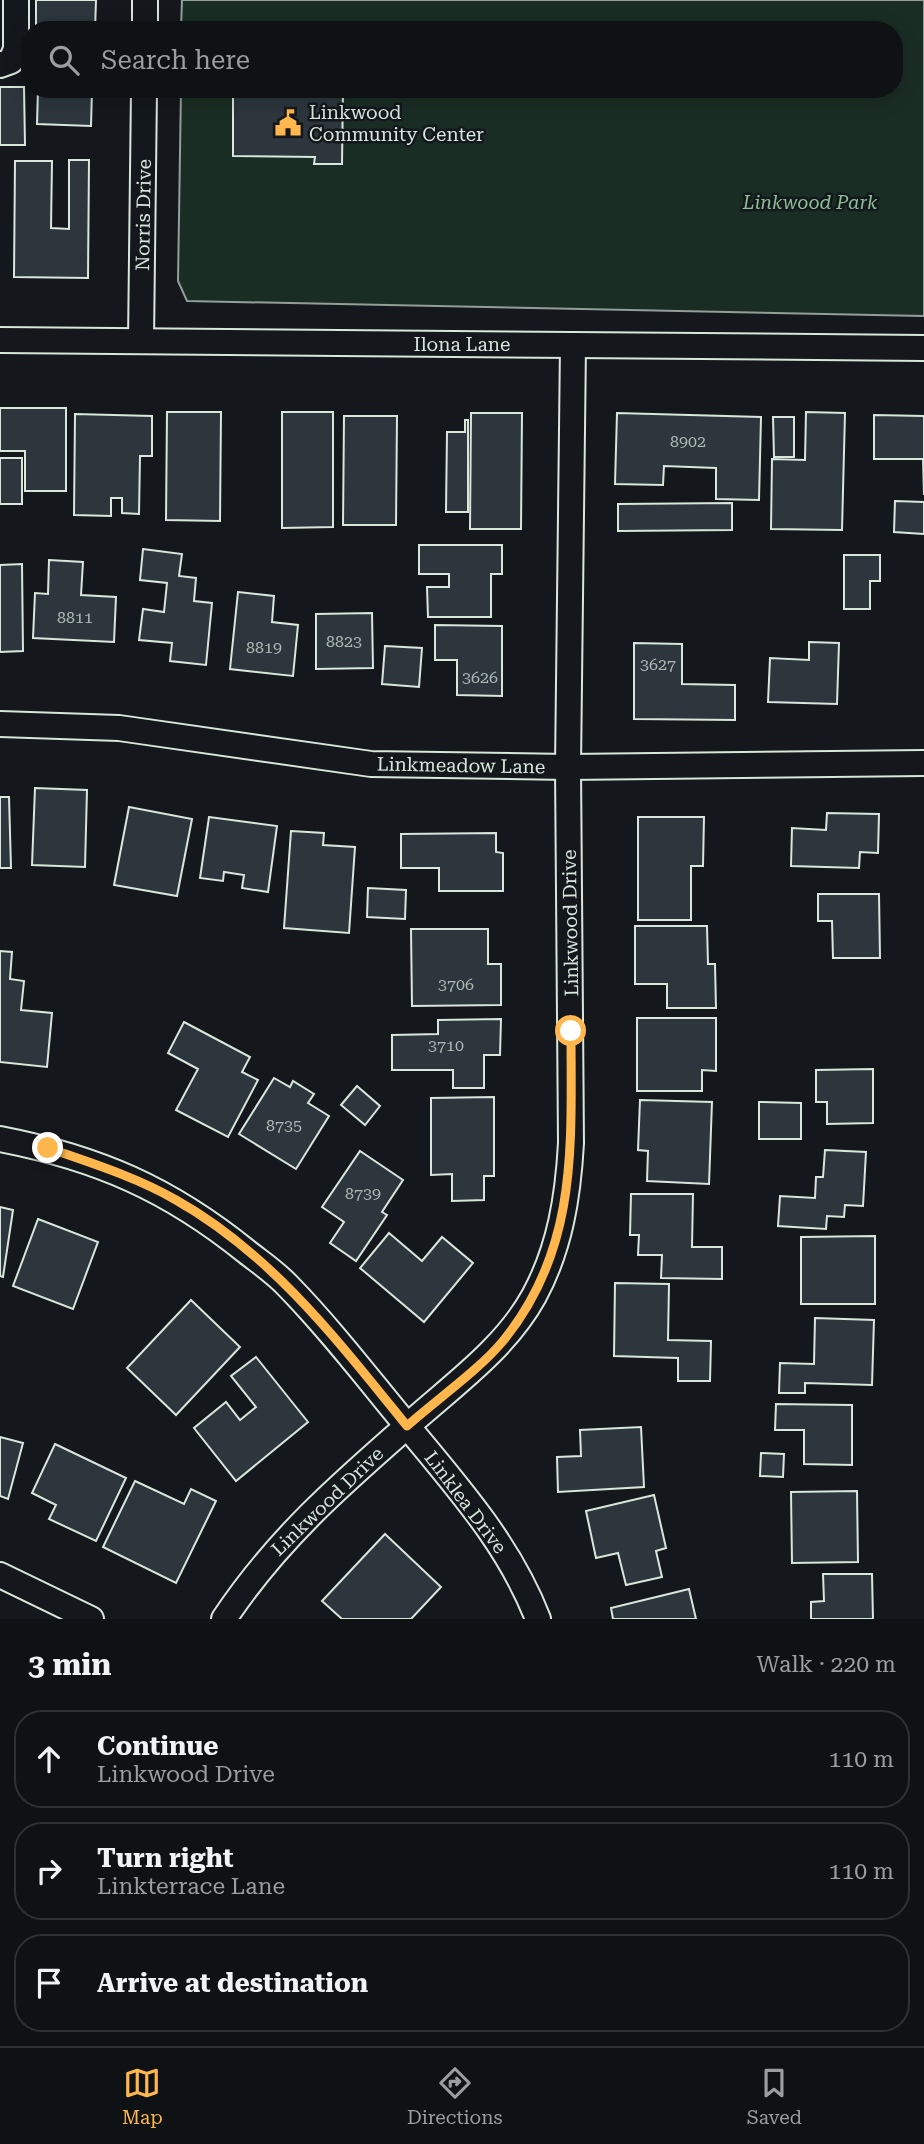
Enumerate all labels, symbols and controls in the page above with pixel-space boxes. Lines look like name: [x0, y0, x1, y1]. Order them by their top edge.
search box: [21, 21, 903, 98]
icon: search: [45, 41, 83, 79]
text: Search here: [101, 45, 250, 75]
place label: Linkwood Community Center: [309, 101, 484, 146]
public building icon: Linkwood Community Center: [273, 108, 303, 138]
street label: Norris Drive: [131, 159, 156, 271]
park label: Linkwood Park: [742, 191, 878, 214]
street label: Ilona Lane: [414, 333, 510, 356]
house number: 8902: [670, 432, 706, 451]
house number: 8811: [57, 608, 93, 627]
house number: 8823: [326, 632, 362, 651]
house number: 8819: [246, 638, 282, 657]
house number: 3627: [640, 655, 676, 674]
house number: 3626: [462, 668, 498, 687]
street label: Linkmeadow Lane: [377, 753, 545, 778]
street label: Linkwood Drive: [558, 849, 583, 997]
house number: 3706: [438, 975, 474, 994]
route start: [555, 1015, 586, 1046]
house number: 3710: [428, 1036, 464, 1055]
house number: 8735: [266, 1116, 302, 1135]
route end: [32, 1132, 63, 1163]
house number: 8739: [345, 1184, 381, 1203]
street label: Linkwood Drive: [267, 1442, 388, 1561]
street label: Linklea Drive: [420, 1447, 512, 1558]
text: 3 min: [28, 1647, 111, 1682]
text: Walk · 220 m: [757, 1651, 896, 1678]
text: Continue: [97, 1731, 219, 1761]
icon: ahead: [30, 1740, 68, 1778]
text: 110 m: [829, 1746, 894, 1773]
text: Linkwood Drive: [97, 1761, 275, 1788]
text: Turn right: [97, 1843, 233, 1873]
icon: right: [30, 1852, 68, 1890]
text: 110 m: [829, 1858, 894, 1885]
text: Linkterrace Lane: [97, 1873, 285, 1900]
icon: arrive: [30, 1964, 68, 2002]
text: Arrive at destination: [97, 1968, 368, 1998]
tab: Map: [122, 2064, 163, 2129]
tab: Directions: [407, 2064, 503, 2129]
tab: Saved: [747, 2064, 802, 2129]

